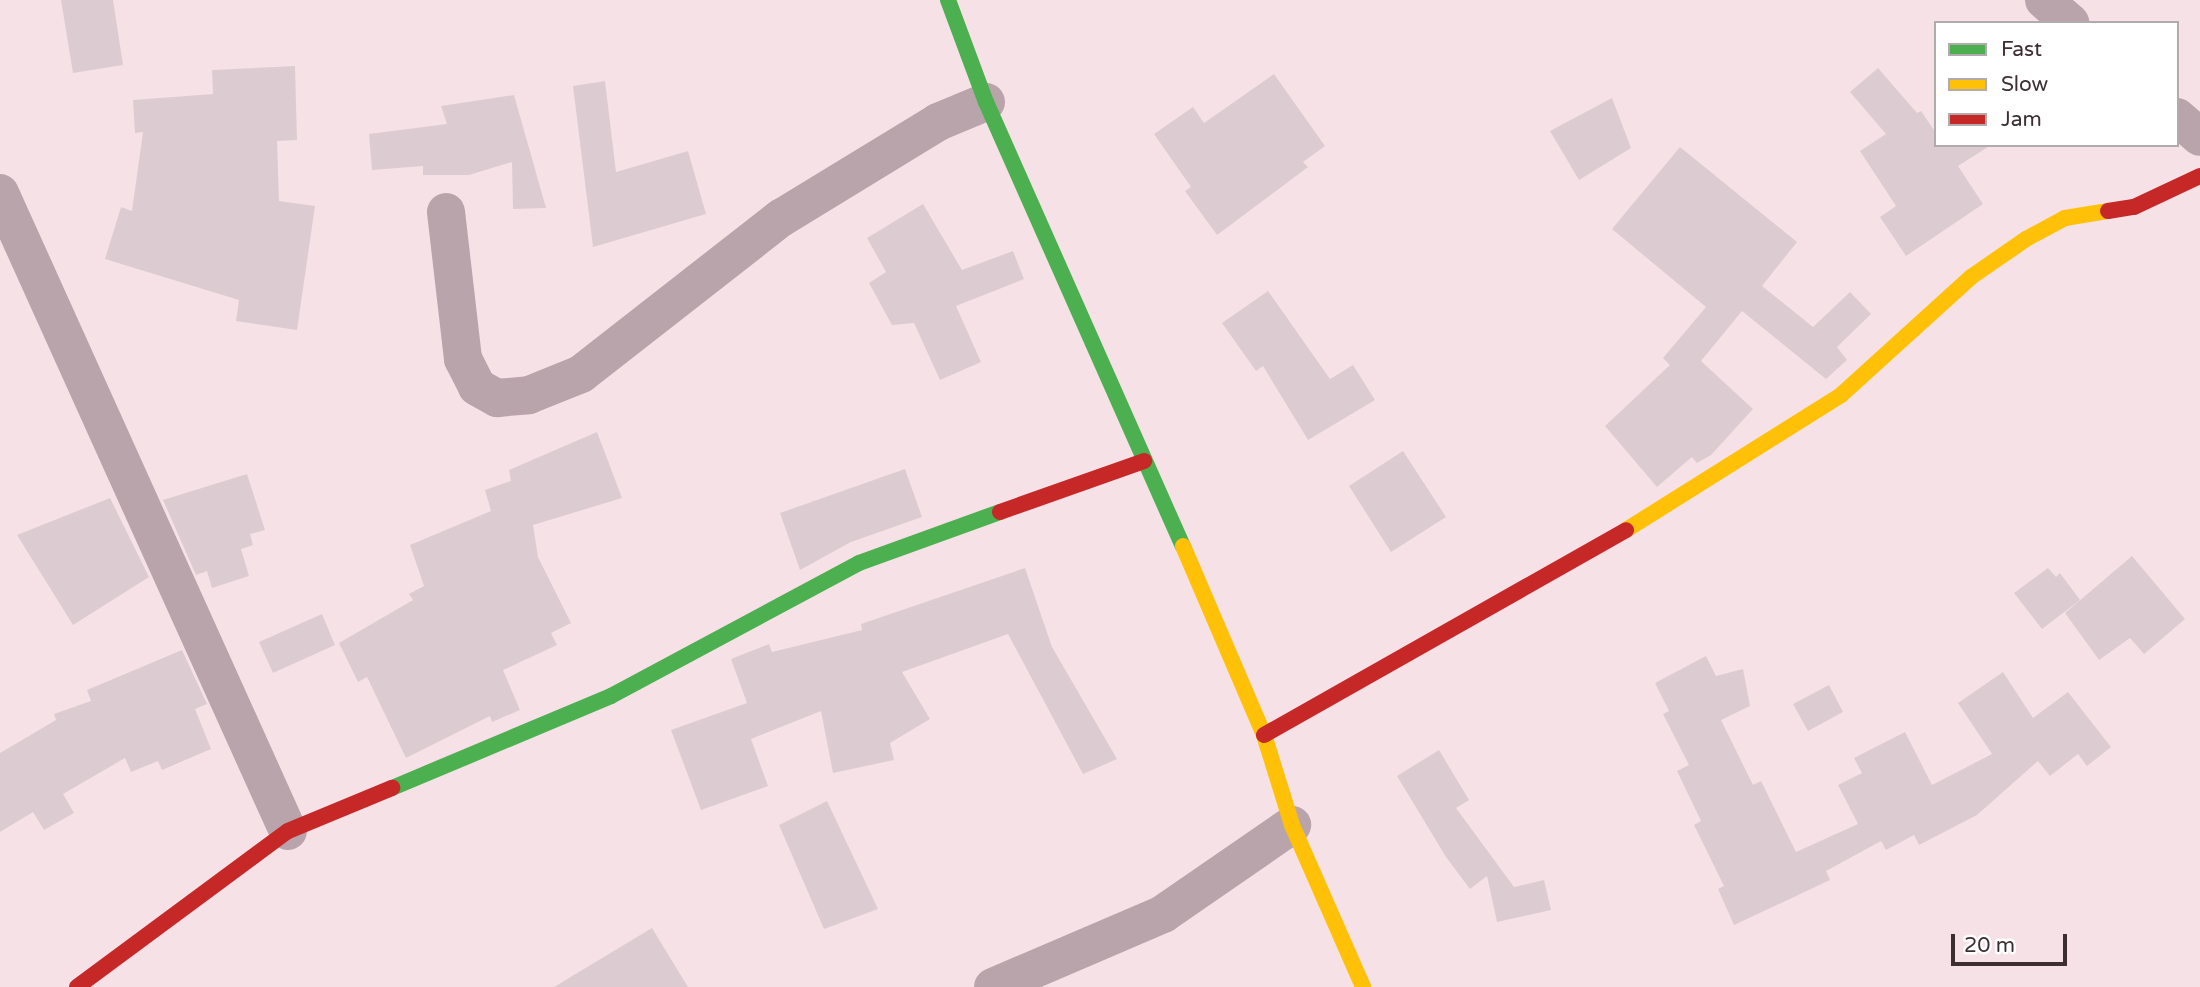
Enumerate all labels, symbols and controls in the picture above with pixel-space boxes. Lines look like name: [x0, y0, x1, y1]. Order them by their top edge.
legend: [1934, 21, 2179, 147]
text: Fast: [2001, 37, 2042, 62]
text: Slow: [2001, 72, 2048, 97]
text: Jam: [2001, 107, 2042, 132]
scale bar: [1955, 920, 2070, 964]
text: 20 m: [1964, 933, 2015, 958]

